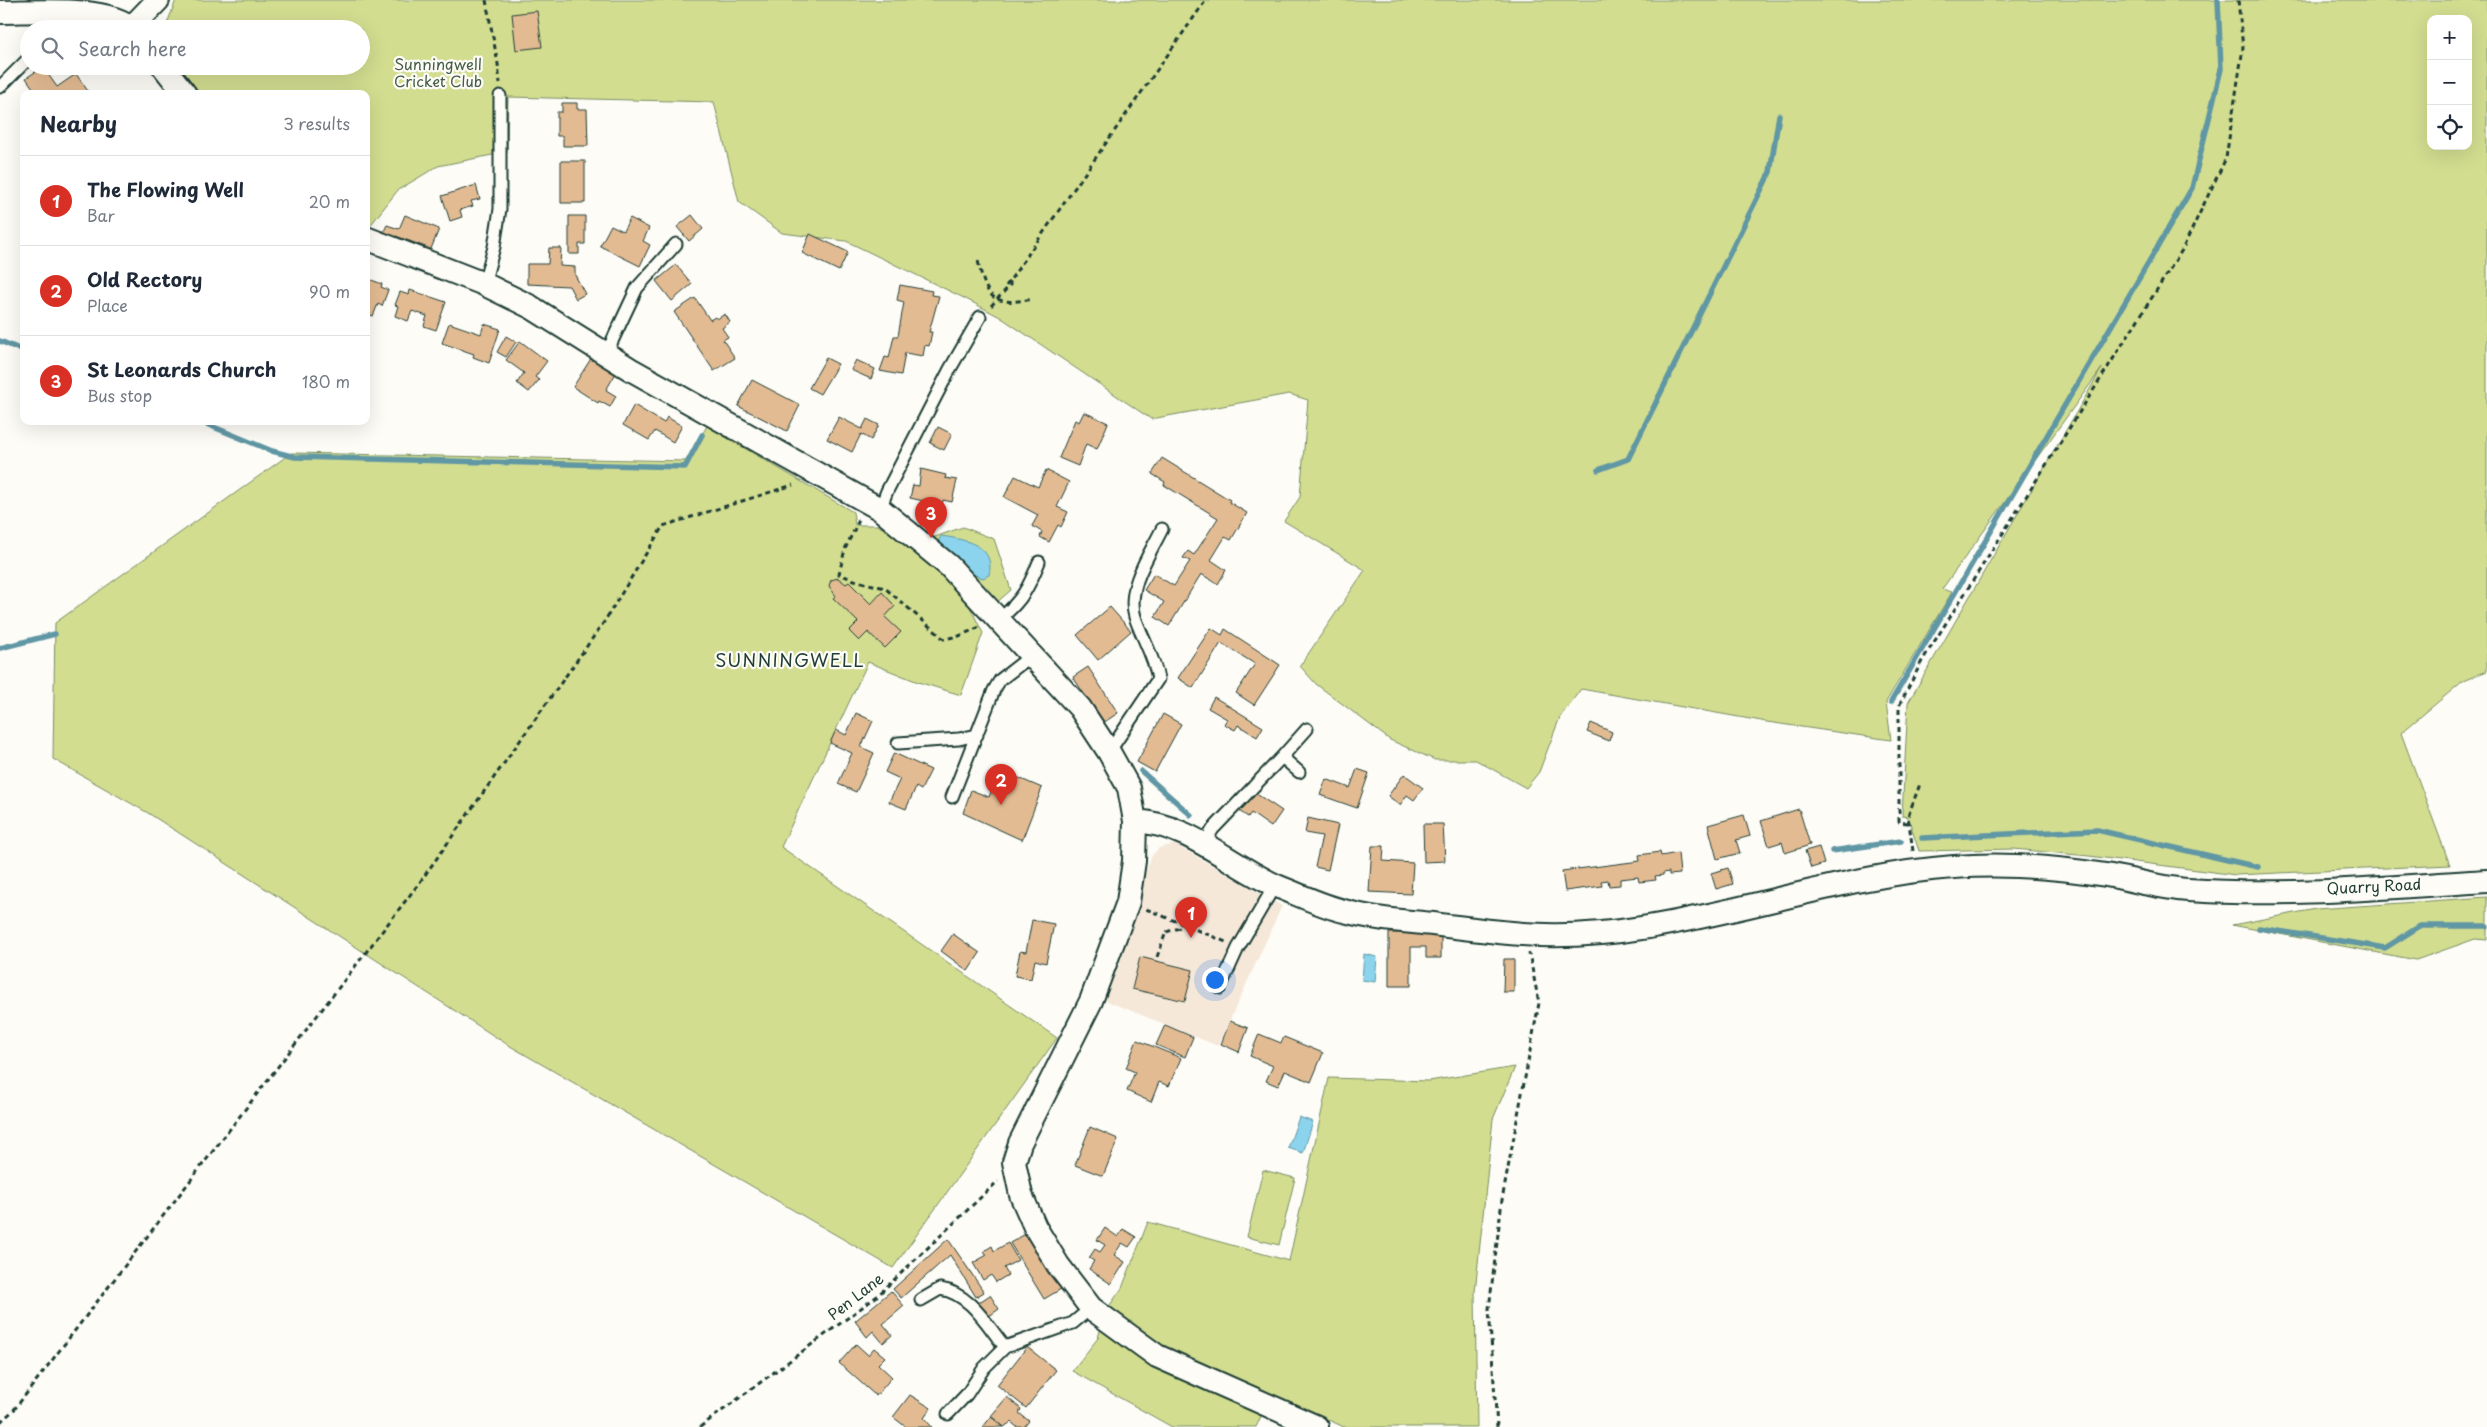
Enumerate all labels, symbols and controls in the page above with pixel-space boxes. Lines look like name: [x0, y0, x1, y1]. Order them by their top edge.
map controls: [2427, 15, 2472, 150]
button: +: [2427, 15, 2472, 60]
search box: [20, 20, 370, 75]
icon: search: [38, 34, 66, 62]
text: Search here: [78, 34, 187, 62]
park label: Sunningwell Cricket Club: [394, 52, 482, 92]
button: −: [2427, 60, 2472, 105]
button: locate: [2427, 105, 2472, 150]
text: Nearby: [40, 107, 117, 139]
text: 3 results: [283, 111, 350, 135]
text: The Flowing Well: [87, 175, 244, 203]
text: 1: [52, 189, 60, 213]
text: 20 m: [309, 189, 350, 213]
text: Bar: [87, 203, 115, 227]
text: Old Rectory: [87, 265, 202, 293]
text: 2: [50, 279, 62, 303]
text: 90 m: [309, 279, 350, 303]
text: Place: [87, 293, 128, 317]
text: St Leonards Church: [87, 355, 276, 383]
text: 3: [51, 369, 61, 393]
text: 180 m: [302, 369, 350, 393]
text: Bus stop: [87, 383, 152, 407]
pin: 3: [915, 497, 947, 538]
district label: SUNNINGWELL: [715, 646, 865, 673]
pin: 2: [985, 764, 1017, 805]
street label: Quarry Road: [2326, 872, 2422, 899]
pin: 1: [1175, 897, 1207, 938]
your location: [1202, 967, 1228, 993]
street label: Pen Lane: [822, 1267, 888, 1325]

